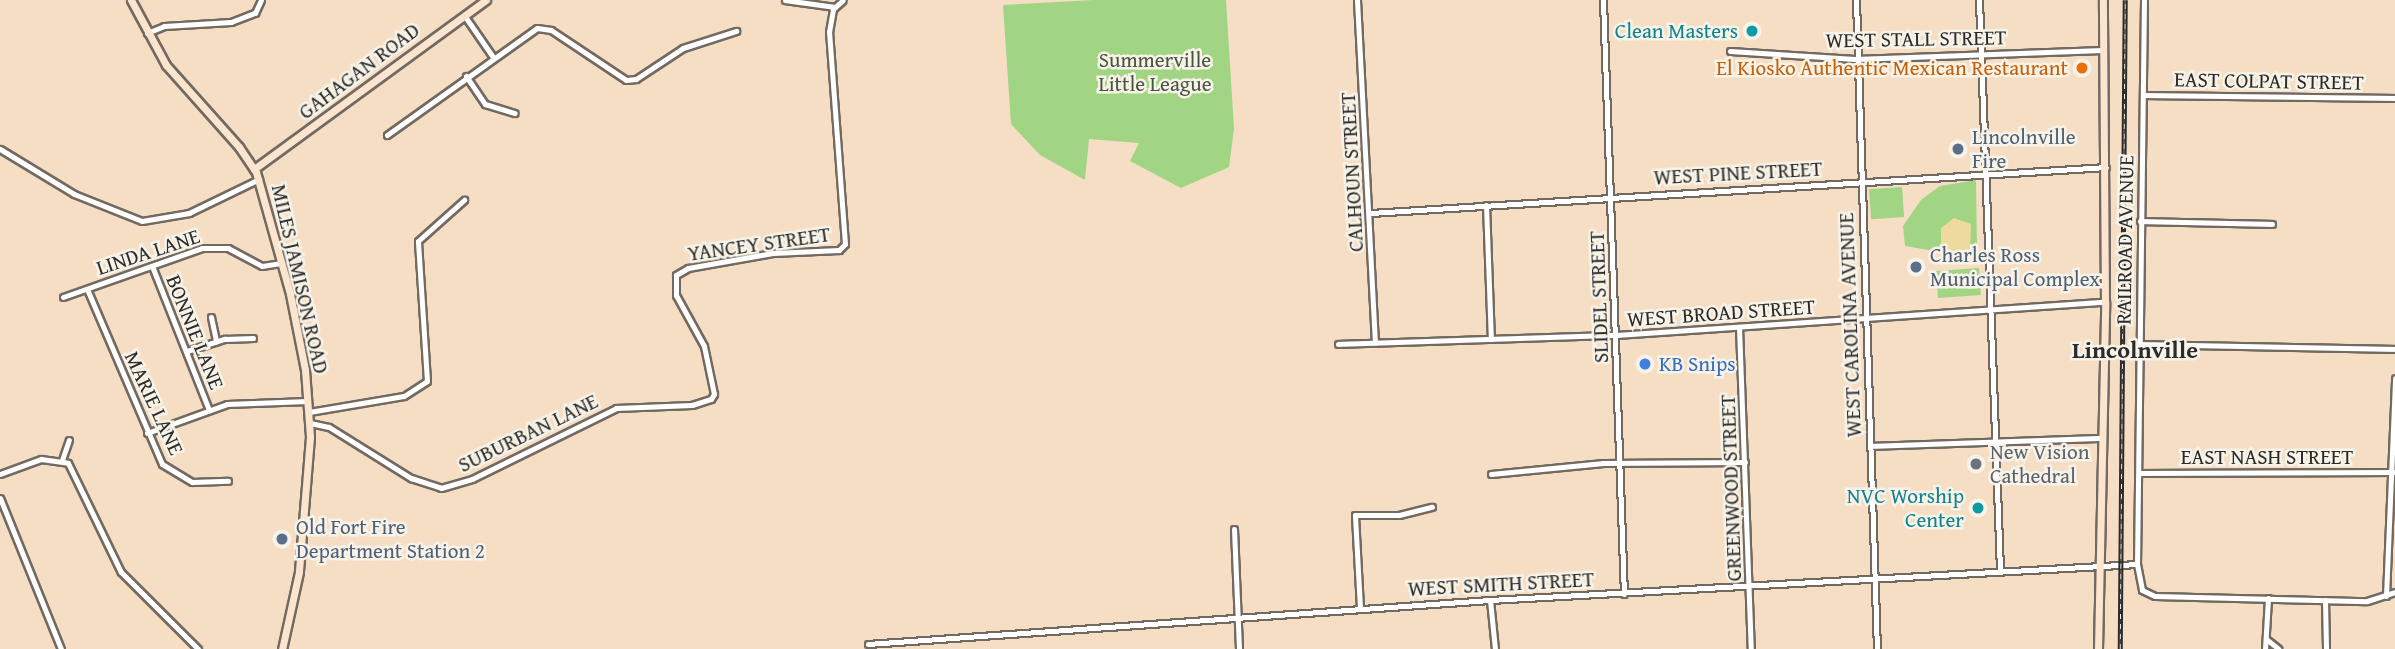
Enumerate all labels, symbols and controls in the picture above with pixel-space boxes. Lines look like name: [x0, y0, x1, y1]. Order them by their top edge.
street label: GAHAGAN ROAD: [294, 17, 424, 125]
place label: Clean Masters: [1615, 18, 1738, 44]
marker: Clean Masters: [1744, 23, 1760, 39]
street label: WEST STALL STREET: [1825, 25, 2007, 53]
park label: Summerville Little League: [1098, 47, 1212, 97]
place label: El Kiosko Authentic Mexican Restaurant: [1716, 55, 2068, 81]
marker: El Kiosko Authentic Mexican Restaurant: [2074, 60, 2090, 76]
street label: EAST COLPAT STREET: [2174, 67, 2364, 95]
street label: CALHOUN STREET: [1335, 92, 1369, 252]
place label: Lincolnville Fire: [1972, 124, 2076, 174]
marker: Lincolnville Fire: [1950, 141, 1966, 157]
street label: RAILROAD AVENUE: [2111, 155, 2139, 325]
street label: WEST PINE STREET: [1653, 156, 1823, 190]
street label: MILES JAMISON ROAD: [266, 182, 334, 376]
street label: WEST CAROLINA AVENUE: [1833, 212, 1867, 438]
street label: YANCEY STREET: [686, 222, 832, 266]
street label: LINDA LANE: [93, 223, 203, 281]
street label: SLIDEL STREET: [1584, 230, 1614, 364]
place label: Charles Ross Municipal Complex: [1930, 242, 2100, 292]
marker: Charles Ross Municipal Complex: [1908, 259, 1924, 275]
street label: BONNIE LANE: [161, 271, 229, 393]
street label: WEST BROAD STREET: [1626, 294, 1816, 332]
district label: Lincolnville: [2072, 336, 2198, 364]
street label: MARIE LANE: [119, 347, 189, 459]
place label: KB Snips: [1659, 351, 1736, 377]
marker: KB Snips: [1637, 356, 1653, 372]
street label: SUBURBAN LANE: [454, 388, 602, 478]
street label: GREENWOOD STREET: [1715, 394, 1747, 582]
place label: New Vision Cathedral: [1990, 439, 2090, 489]
street label: EAST NASH STREET: [2181, 444, 2353, 470]
marker: New Vision Cathedral: [1968, 456, 1984, 472]
place label: NVC Worship Center: [1847, 483, 1964, 533]
marker: NVC Worship Center: [1970, 500, 1986, 516]
place label: Old Fort Fire Department Station 2: [296, 514, 485, 564]
marker: Old Fort Fire Department Station 2: [274, 531, 290, 547]
street label: WEST SMITH STREET: [1407, 567, 1595, 601]

